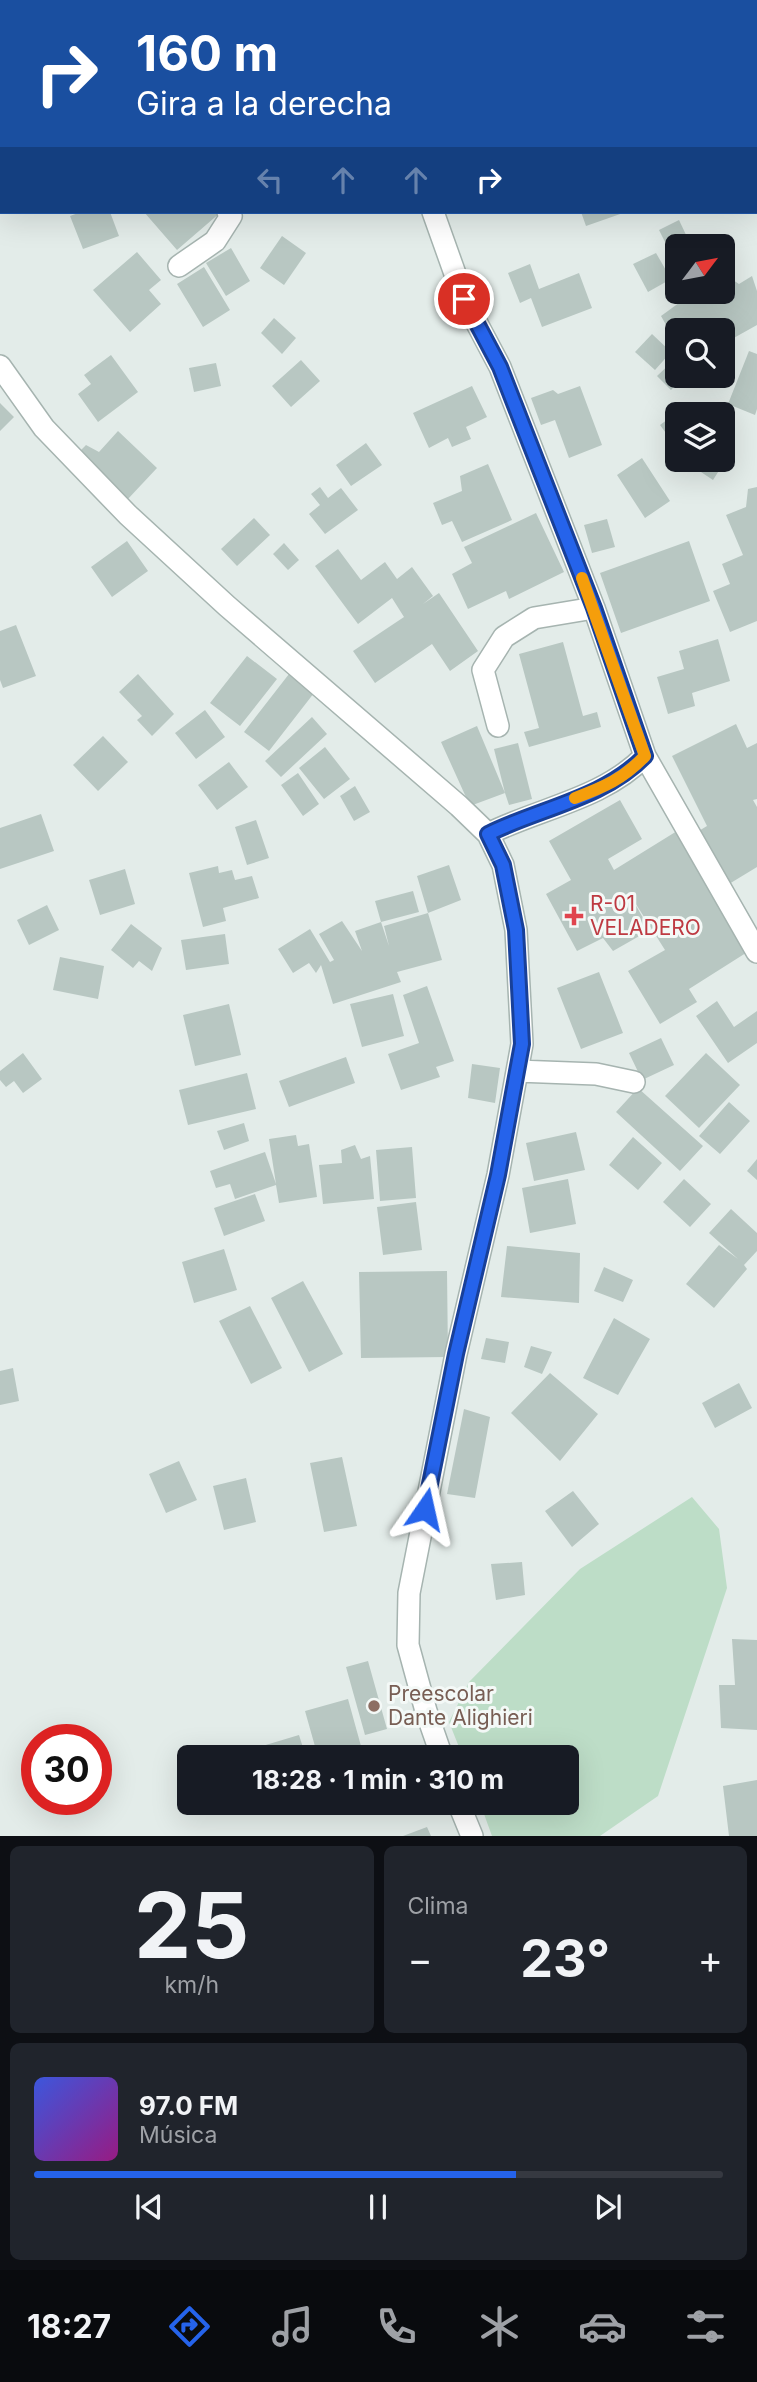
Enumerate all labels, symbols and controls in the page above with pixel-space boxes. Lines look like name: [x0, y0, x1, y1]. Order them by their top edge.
text: 160 m: [136, 24, 278, 83]
icon: right: [21, 28, 112, 119]
text: Gira a la derecha: [136, 84, 392, 123]
icon: left: [251, 161, 289, 199]
icon: ahead: [324, 161, 362, 199]
icon: ahead: [397, 161, 435, 199]
icon: right: [470, 161, 508, 199]
north arrow: [665, 234, 735, 304]
map controls: [665, 234, 735, 472]
pin: [434, 269, 494, 329]
icon: arrive: [445, 280, 483, 318]
button: search: [665, 318, 735, 388]
button: layers: [665, 402, 735, 472]
place label: R-01 VELADERO: [590, 891, 701, 940]
marker: R-01 VELADERO: [564, 906, 584, 926]
position arrow: [388, 1472, 462, 1546]
place label: Preescolar Dante Alighieri: [388, 1681, 533, 1730]
marker: Preescolar Dante Alighieri: [366, 1698, 382, 1714]
speed limit sign: 30: [21, 1724, 112, 1815]
text: 18:28 · 1 min · 310 m: [252, 1764, 504, 1795]
text: 25: [134, 1870, 249, 1980]
text: Clima: [408, 1892, 469, 1920]
text: 23°: [520, 1927, 610, 1990]
text: −: [408, 1936, 433, 1982]
text: +: [698, 1936, 723, 1982]
text: km/h: [164, 1971, 219, 1999]
text: 97.0 FM: [139, 2090, 238, 2121]
text: Música: [139, 2121, 217, 2149]
icon: previous: [130, 2188, 168, 2226]
icon: pause: [359, 2188, 397, 2226]
icon: next: [589, 2188, 627, 2226]
icon: directions: [165, 2302, 214, 2351]
icon: music: [268, 2302, 317, 2351]
icon: phone: [372, 2302, 421, 2351]
icon: climate: [475, 2302, 524, 2351]
icon: car: [578, 2302, 627, 2351]
icon: filters: [681, 2302, 730, 2351]
text: 18:27: [27, 2307, 111, 2346]

